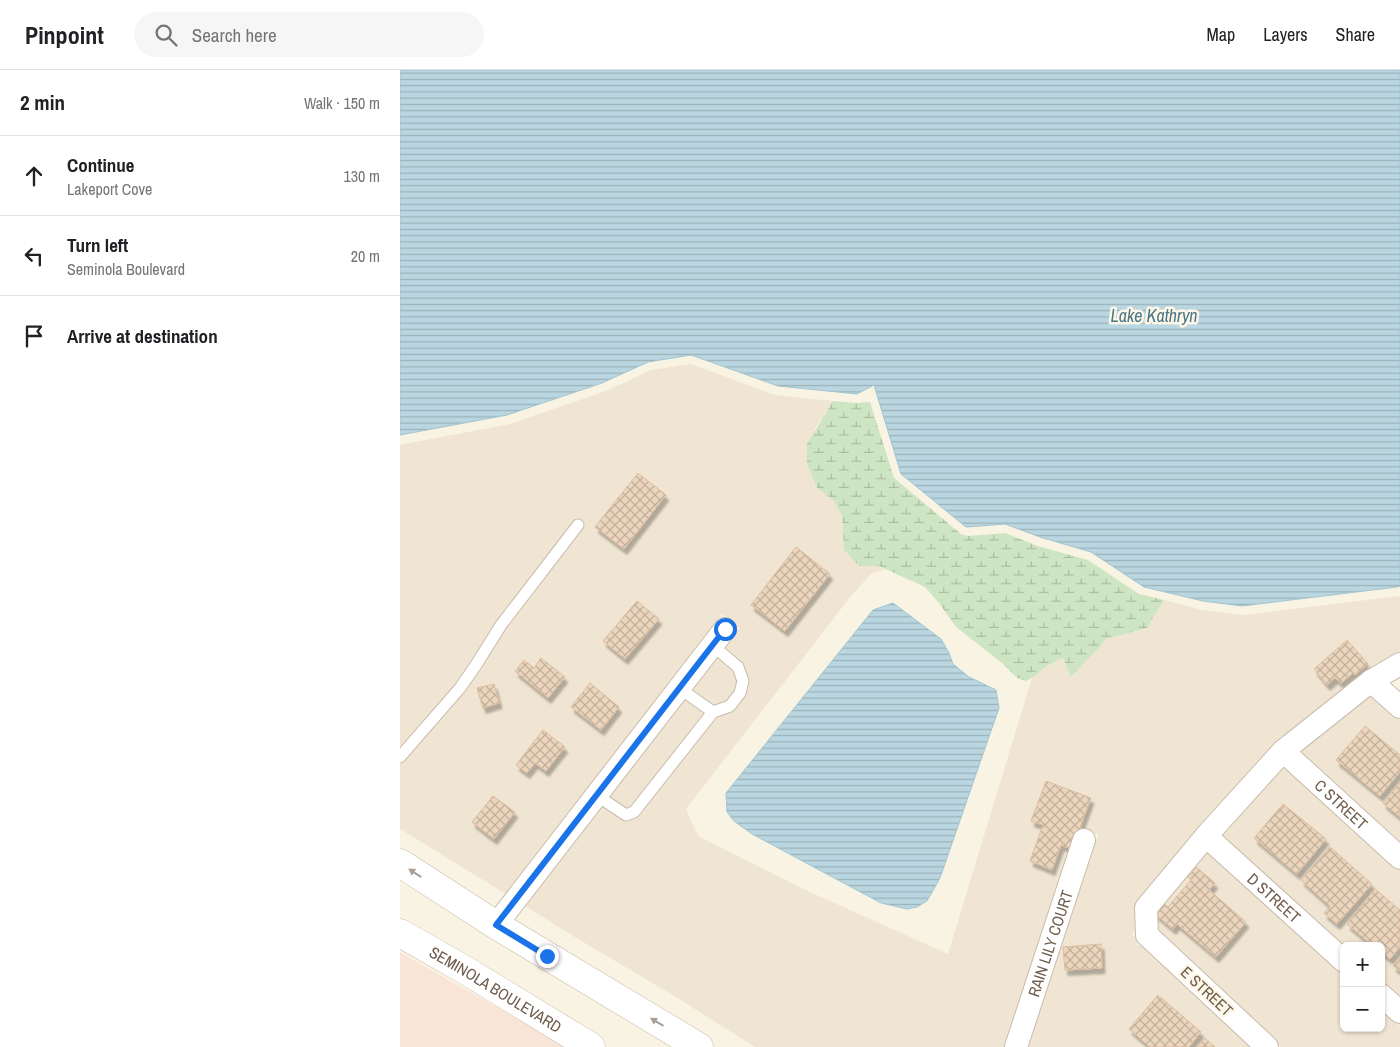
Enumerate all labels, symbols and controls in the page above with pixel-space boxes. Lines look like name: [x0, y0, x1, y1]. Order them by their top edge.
search box: [134, 12, 484, 57]
text: Pinpoint: [25, 19, 104, 51]
icon: search: [152, 21, 180, 49]
text: Search here: [192, 22, 277, 48]
text: Map: [1207, 22, 1235, 47]
text: Layers: [1263, 22, 1308, 47]
text: Share: [1336, 22, 1375, 47]
text: 2 min: [20, 88, 65, 117]
text: Walk · 150 m: [304, 92, 380, 114]
text: Continue: [67, 152, 135, 178]
icon: ahead: [20, 162, 48, 190]
text: 130 m: [344, 165, 380, 187]
text: Lakeport Cove: [67, 178, 152, 200]
text: Turn left: [67, 232, 128, 258]
icon: left: [20, 242, 48, 270]
text: 20 m: [351, 245, 380, 267]
text: Seminola Boulevard: [67, 258, 185, 280]
water label: Lake Kathryn: [1111, 303, 1197, 328]
icon: arrive: [20, 322, 48, 350]
text: Arrive at destination: [67, 323, 218, 349]
route start: [714, 618, 737, 641]
street label: C STREET: [1310, 774, 1373, 834]
one-way arrow: [408, 868, 421, 877]
street label: D STREET: [1243, 868, 1306, 928]
street label: RAIN LILY COURT: [1022, 887, 1078, 1000]
street label: SEMINOLA BOULEVARD: [425, 941, 566, 1038]
map controls: [1340, 942, 1385, 1032]
button: +: [1340, 942, 1385, 987]
route end: [536, 945, 559, 968]
street label: E STREET: [1176, 961, 1238, 1021]
button: −: [1340, 987, 1385, 1032]
one-way arrow: [651, 1017, 664, 1026]

